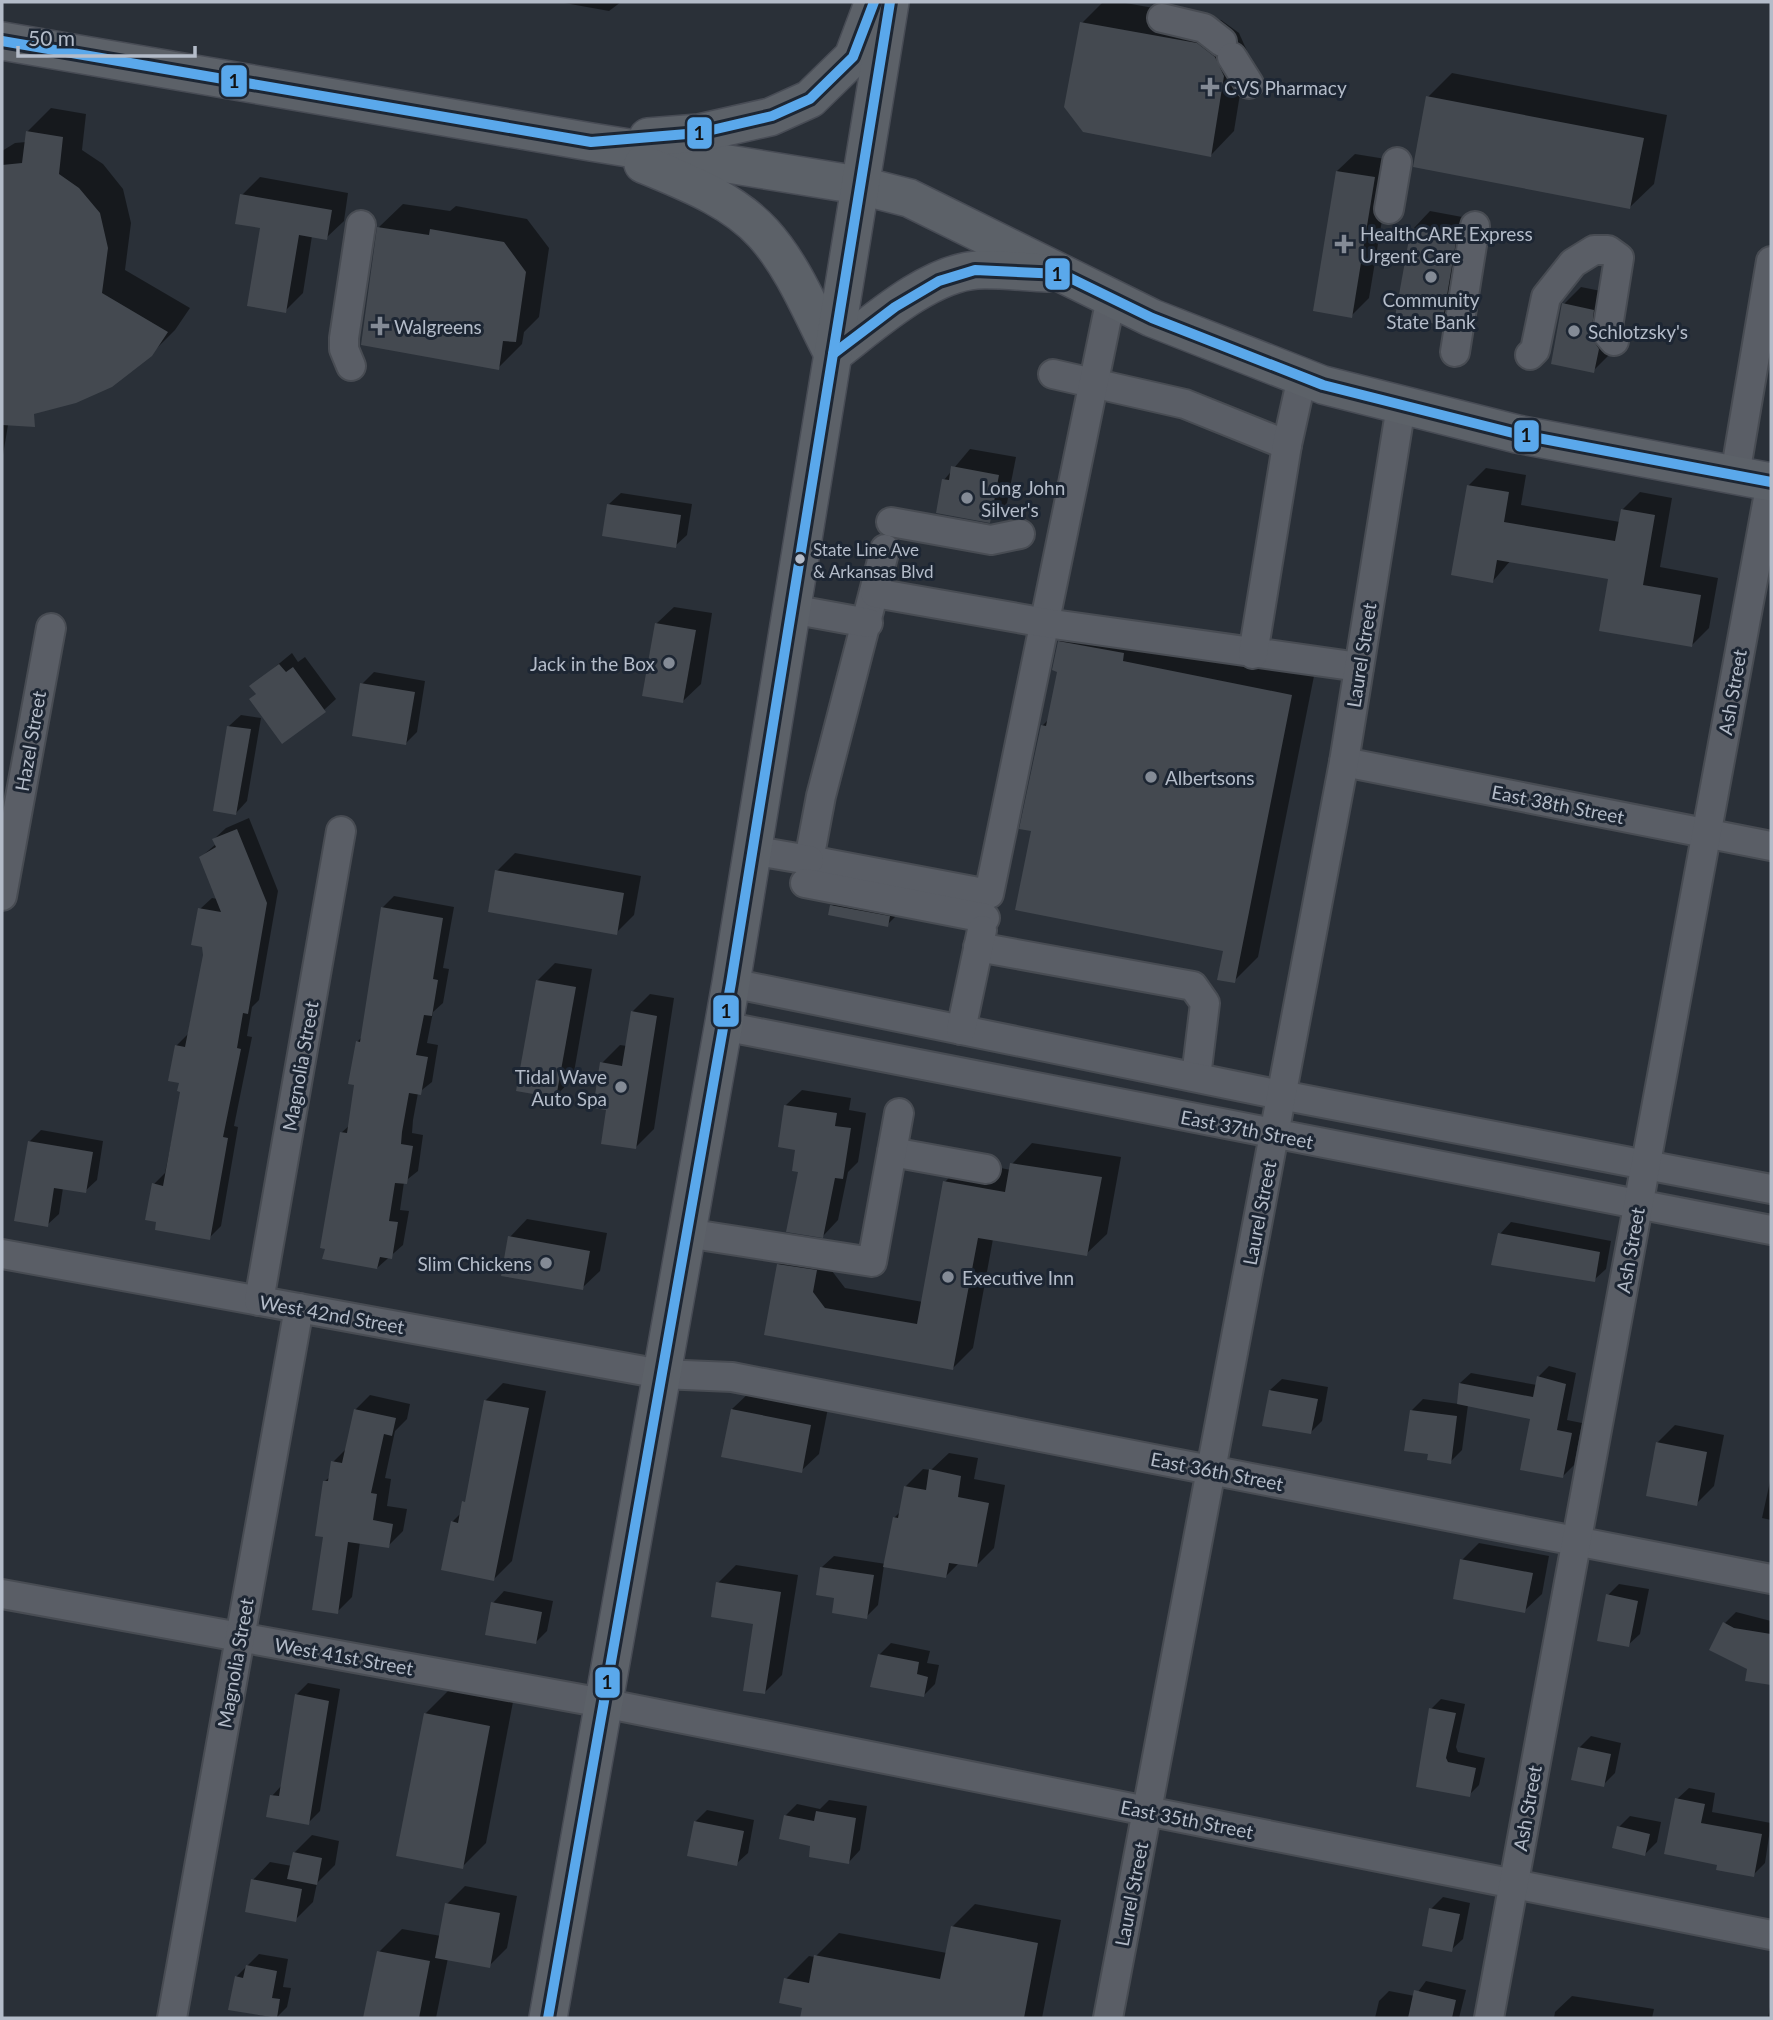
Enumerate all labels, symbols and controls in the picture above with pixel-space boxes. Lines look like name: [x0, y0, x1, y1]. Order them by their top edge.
scale bar: [18, 14, 194, 58]
text: 50 m: [28, 25, 75, 50]
line badge: 1: [220, 64, 248, 98]
text: 1: [228, 69, 240, 92]
place label: CVS Pharmacy: [1224, 76, 1347, 99]
marker: CVS Pharmacy: [1202, 79, 1218, 95]
line badge: 1: [686, 116, 713, 150]
text: 1: [693, 121, 705, 144]
place label: HealthCARE Express Urgent Care: [1360, 222, 1533, 267]
marker: HealthCARE Express Urgent Care: [1334, 234, 1354, 254]
line badge: 1: [1044, 257, 1071, 291]
text: 1: [1051, 262, 1063, 285]
marker: Community State Bank: [1423, 269, 1439, 285]
place label: Community State Bank: [1383, 288, 1480, 333]
place label: Walgreens: [394, 315, 482, 338]
marker: Walgreens: [372, 318, 388, 334]
place label: Schlotzsky's: [1588, 320, 1688, 343]
marker: Schlotzsky's: [1566, 323, 1582, 339]
line badge: 1: [1513, 419, 1540, 453]
text: 1: [1520, 423, 1532, 446]
place label: Long John Silver's: [981, 476, 1065, 521]
marker: Long John Silver's: [959, 490, 975, 506]
place label: State Line Ave & Arkansas Blvd: [813, 539, 934, 582]
marker: State Line Ave & Arkansas Blvd: [793, 552, 807, 566]
street label: Laurel Street: [1341, 601, 1381, 709]
street label: Ash Street: [1713, 647, 1751, 737]
place label: Jack in the Box: [530, 652, 656, 675]
marker: Jack in the Box: [661, 655, 677, 671]
street label: Hazel Street: [10, 689, 50, 793]
place label: Albertsons: [1165, 766, 1255, 789]
marker: Albertsons: [1143, 769, 1159, 785]
street label: East 38th Street: [1490, 780, 1626, 828]
line badge: 1: [712, 994, 740, 1028]
street label: Magnolia Street: [277, 999, 323, 1133]
text: 1: [720, 999, 732, 1022]
place label: Tidal Wave Auto Spa: [515, 1065, 607, 1110]
marker: Tidal Wave Auto Spa: [613, 1079, 629, 1095]
street label: East 37th Street: [1179, 1105, 1315, 1153]
street label: Laurel Street: [1238, 1159, 1280, 1267]
street label: Ash Street: [1611, 1205, 1649, 1295]
place label: Slim Chickens: [417, 1252, 532, 1275]
marker: Slim Chickens: [538, 1255, 554, 1271]
place label: Executive Inn: [962, 1266, 1074, 1289]
marker: Executive Inn: [940, 1269, 956, 1285]
street label: West 42nd Street: [258, 1290, 406, 1338]
street label: East 36th Street: [1149, 1447, 1285, 1495]
street label: Magnolia Street: [212, 1596, 258, 1730]
street label: West 41st Street: [273, 1632, 415, 1680]
line badge: 1: [594, 1666, 621, 1699]
text: 1: [601, 1670, 613, 1693]
street label: Ash Street: [1508, 1763, 1546, 1853]
street label: East 35th Street: [1119, 1795, 1255, 1843]
street label: Laurel Street: [1110, 1840, 1152, 1948]

